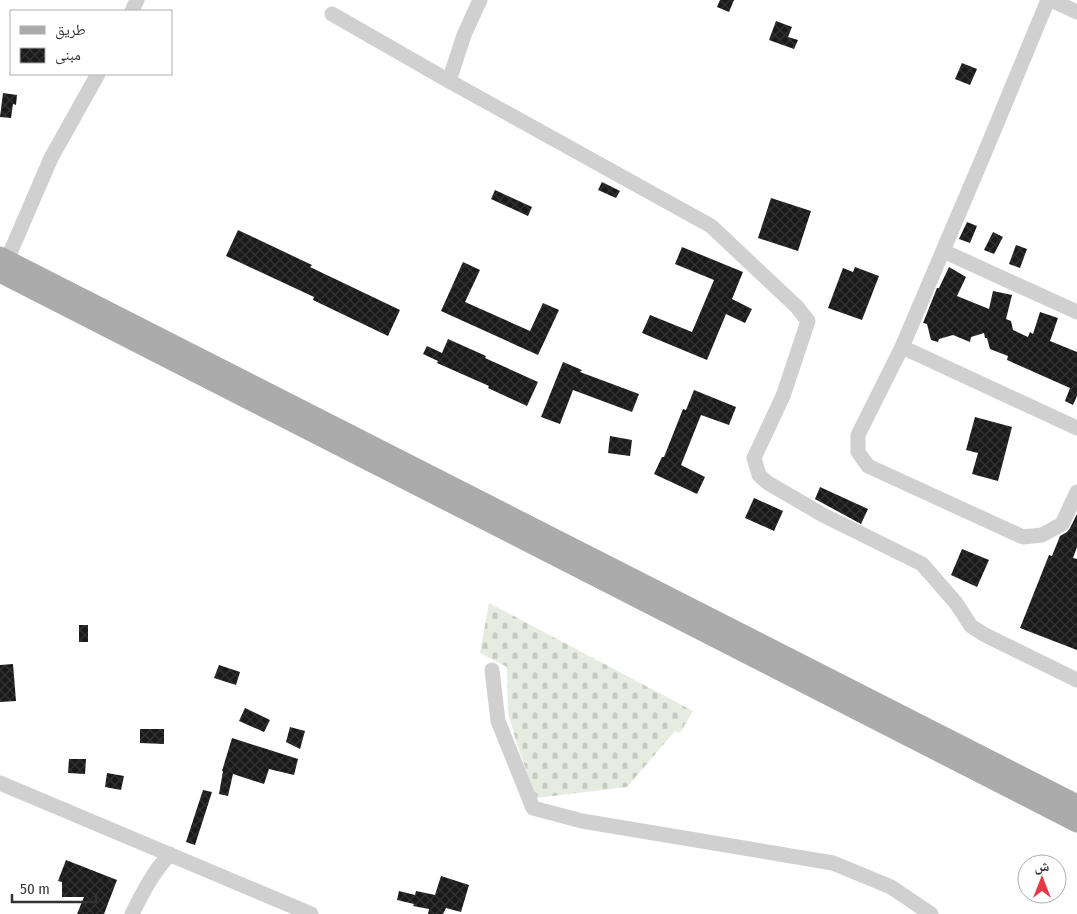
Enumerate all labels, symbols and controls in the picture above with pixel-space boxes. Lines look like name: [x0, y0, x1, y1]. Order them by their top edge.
legend: [10, 10, 172, 75]
text: طريق: [55, 21, 86, 40]
text: مبنى: [55, 46, 81, 65]
north arrow: [1017, 854, 1067, 904]
text: ش: [1035, 858, 1050, 875]
scale bar: [12, 872, 96, 904]
text: 50 m: [20, 880, 50, 898]

